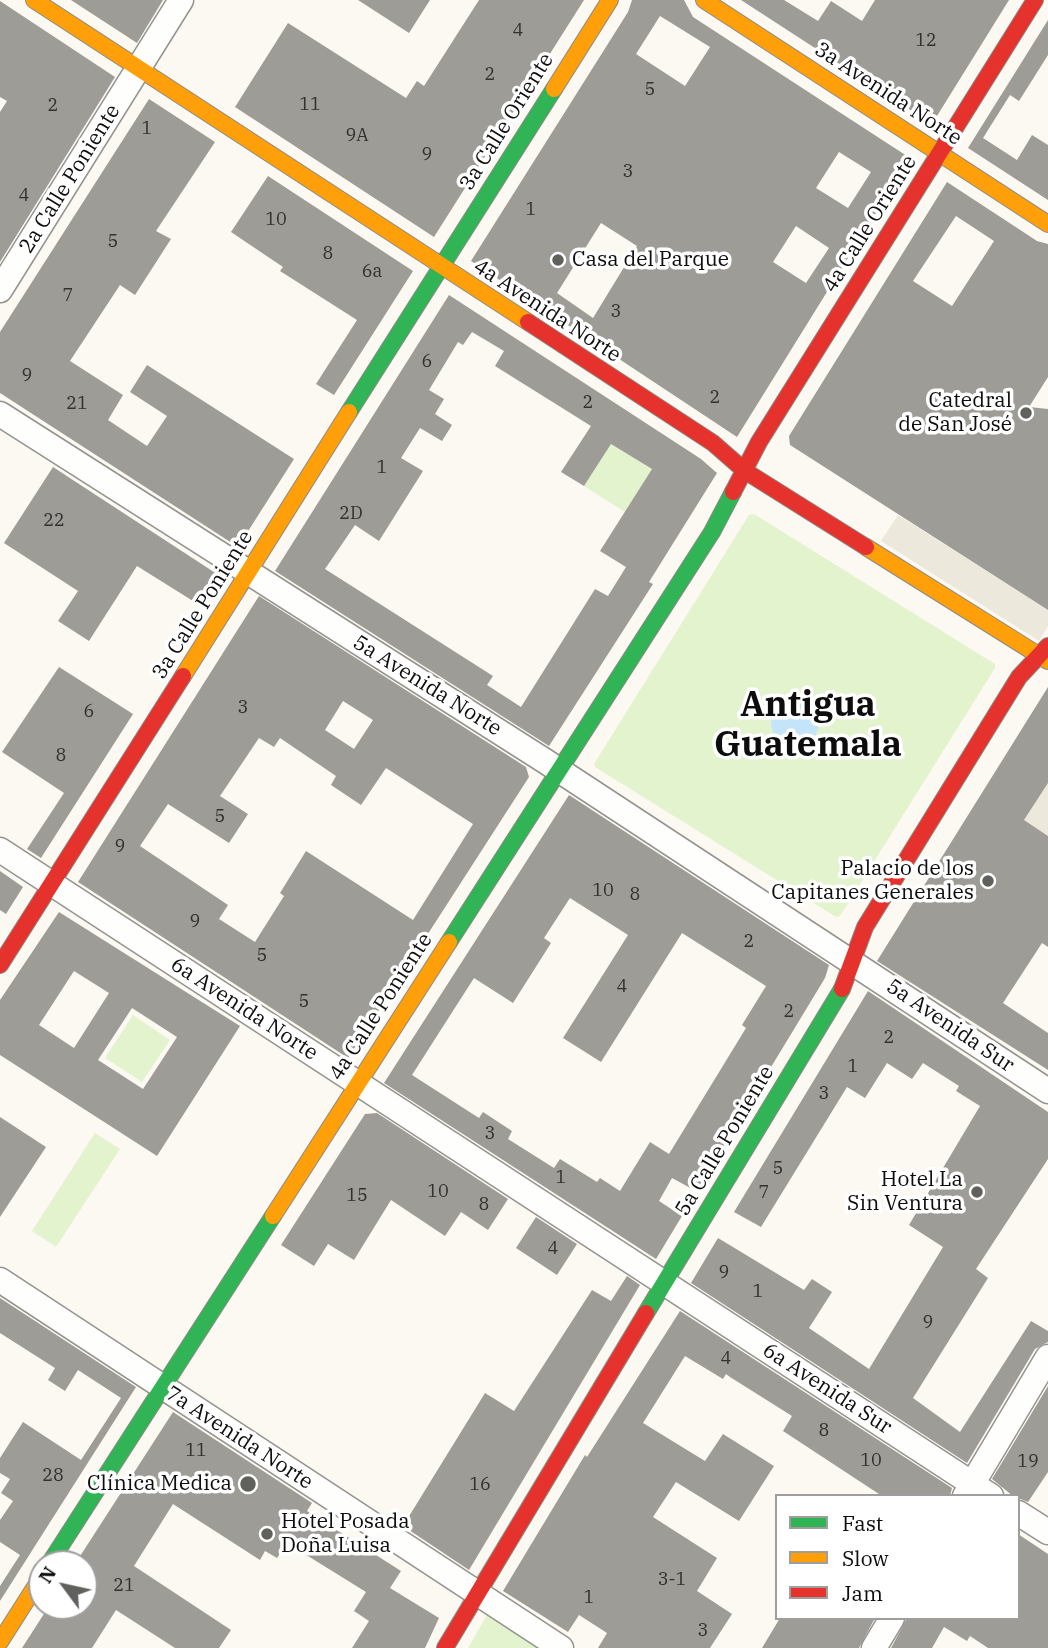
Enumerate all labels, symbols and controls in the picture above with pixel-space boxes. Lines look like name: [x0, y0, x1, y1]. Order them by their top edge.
house number: 4: [513, 20, 523, 42]
house number: 12: [915, 30, 937, 52]
street label: 3a Avenida Norte: [810, 37, 966, 151]
street label: 3a Calle Oriente: [455, 49, 559, 195]
house number: 2: [485, 64, 495, 86]
house number: 5: [645, 79, 655, 101]
house number: 11: [299, 94, 321, 116]
house number: 2: [48, 95, 58, 117]
street label: 2a Calle Poniente: [14, 100, 126, 258]
house number: 1: [142, 118, 152, 140]
house number: 9A: [345, 125, 369, 147]
house number: 9: [422, 144, 432, 166]
street label: 4a Calle Oriente: [818, 151, 922, 297]
house number: 3: [623, 161, 633, 183]
house number: 4: [19, 185, 29, 207]
house number: 1: [526, 199, 536, 221]
house number: 10: [265, 209, 287, 231]
house number: 5: [108, 231, 118, 253]
house number: 8: [323, 243, 333, 265]
place label: Casa del Parque: [572, 247, 729, 273]
marker: Casa del Parque: [550, 252, 566, 268]
street label: 4a Avenida Norte: [469, 254, 625, 368]
house number: 6a: [362, 261, 382, 283]
house number: 7: [63, 285, 73, 307]
house number: 3: [611, 301, 621, 323]
house number: 6: [422, 351, 432, 373]
house number: 9: [22, 365, 32, 387]
house number: 2: [710, 387, 720, 409]
place label: Catedral de San José: [898, 388, 1012, 438]
house number: 2: [583, 392, 593, 414]
house number: 21: [66, 393, 88, 415]
marker: Catedral de San José: [1018, 405, 1034, 421]
house number: 1: [377, 457, 387, 479]
house number: 2D: [339, 503, 363, 525]
house number: 22: [43, 510, 65, 532]
street label: 3a Calle Poniente: [147, 526, 259, 684]
street label: 5a Avenida Norte: [348, 630, 506, 742]
district label: Antigua Guatemala: [714, 685, 902, 767]
house number: 3: [238, 697, 248, 719]
house number: 6: [84, 701, 94, 723]
house number: 8: [56, 745, 66, 767]
house number: 5: [215, 806, 225, 828]
house number: 9: [115, 836, 125, 858]
place label: Palacio de los Capitanes Generales: [771, 856, 974, 906]
marker: Palacio de los Capitanes Generales: [980, 873, 996, 889]
house number: 10: [592, 880, 614, 902]
house number: 8: [630, 884, 640, 906]
house number: 9: [190, 911, 200, 933]
street label: 4a Calle Poniente: [324, 929, 438, 1085]
house number: 2: [744, 931, 754, 953]
house number: 5: [257, 945, 267, 967]
street label: 6a Avenida Norte: [166, 952, 322, 1066]
street label: 5a Avenida Sur: [881, 974, 1019, 1078]
house number: 4: [617, 976, 627, 998]
house number: 5: [299, 991, 309, 1013]
house number: 2: [784, 1001, 794, 1023]
house number: 2: [884, 1027, 894, 1049]
house number: 1: [848, 1056, 858, 1078]
street label: 5a Calle Poniente: [670, 1061, 780, 1221]
house number: 3: [819, 1083, 829, 1105]
house number: 3: [485, 1123, 495, 1145]
house number: 5: [773, 1158, 783, 1180]
house number: 1: [556, 1167, 566, 1189]
place label: Hotel La Sin Ventura: [847, 1167, 963, 1217]
house number: 10: [427, 1181, 449, 1203]
house number: 7: [759, 1182, 769, 1204]
marker: Hotel La Sin Ventura: [969, 1184, 985, 1200]
house number: 15: [346, 1185, 368, 1207]
house number: 8: [479, 1194, 489, 1216]
house number: 4: [548, 1238, 558, 1260]
house number: 9: [719, 1262, 729, 1284]
house number: 1: [753, 1281, 763, 1303]
house number: 9: [923, 1312, 933, 1334]
street label: 6a Avenida Sur: [758, 1338, 896, 1440]
house number: 4: [721, 1348, 731, 1370]
street label: 7a Avenida Norte: [161, 1381, 317, 1495]
house number: 8: [819, 1420, 829, 1442]
house number: 11: [185, 1440, 207, 1462]
house number: 10: [860, 1450, 882, 1472]
house number: 19: [1017, 1451, 1039, 1473]
house number: 28: [42, 1465, 64, 1487]
place label: Clínica Medica: [87, 1471, 232, 1497]
marker: Clínica Medica: [238, 1474, 258, 1494]
house number: 16: [469, 1474, 491, 1496]
legend: [775, 1494, 1020, 1620]
place label: Hotel Posada Doña Luisa: [281, 1509, 410, 1559]
text: Fast: [842, 1509, 883, 1537]
marker: Hotel Posada Doña Luisa: [259, 1526, 275, 1542]
text: Slow: [842, 1544, 889, 1572]
north arrow: [28, 1550, 98, 1620]
text: N: [33, 1562, 61, 1587]
house number: 3-1: [658, 1569, 686, 1591]
house number: 21: [113, 1575, 135, 1597]
text: Jam: [842, 1579, 883, 1607]
house number: 1: [584, 1587, 594, 1609]
house number: 3: [698, 1620, 708, 1642]

